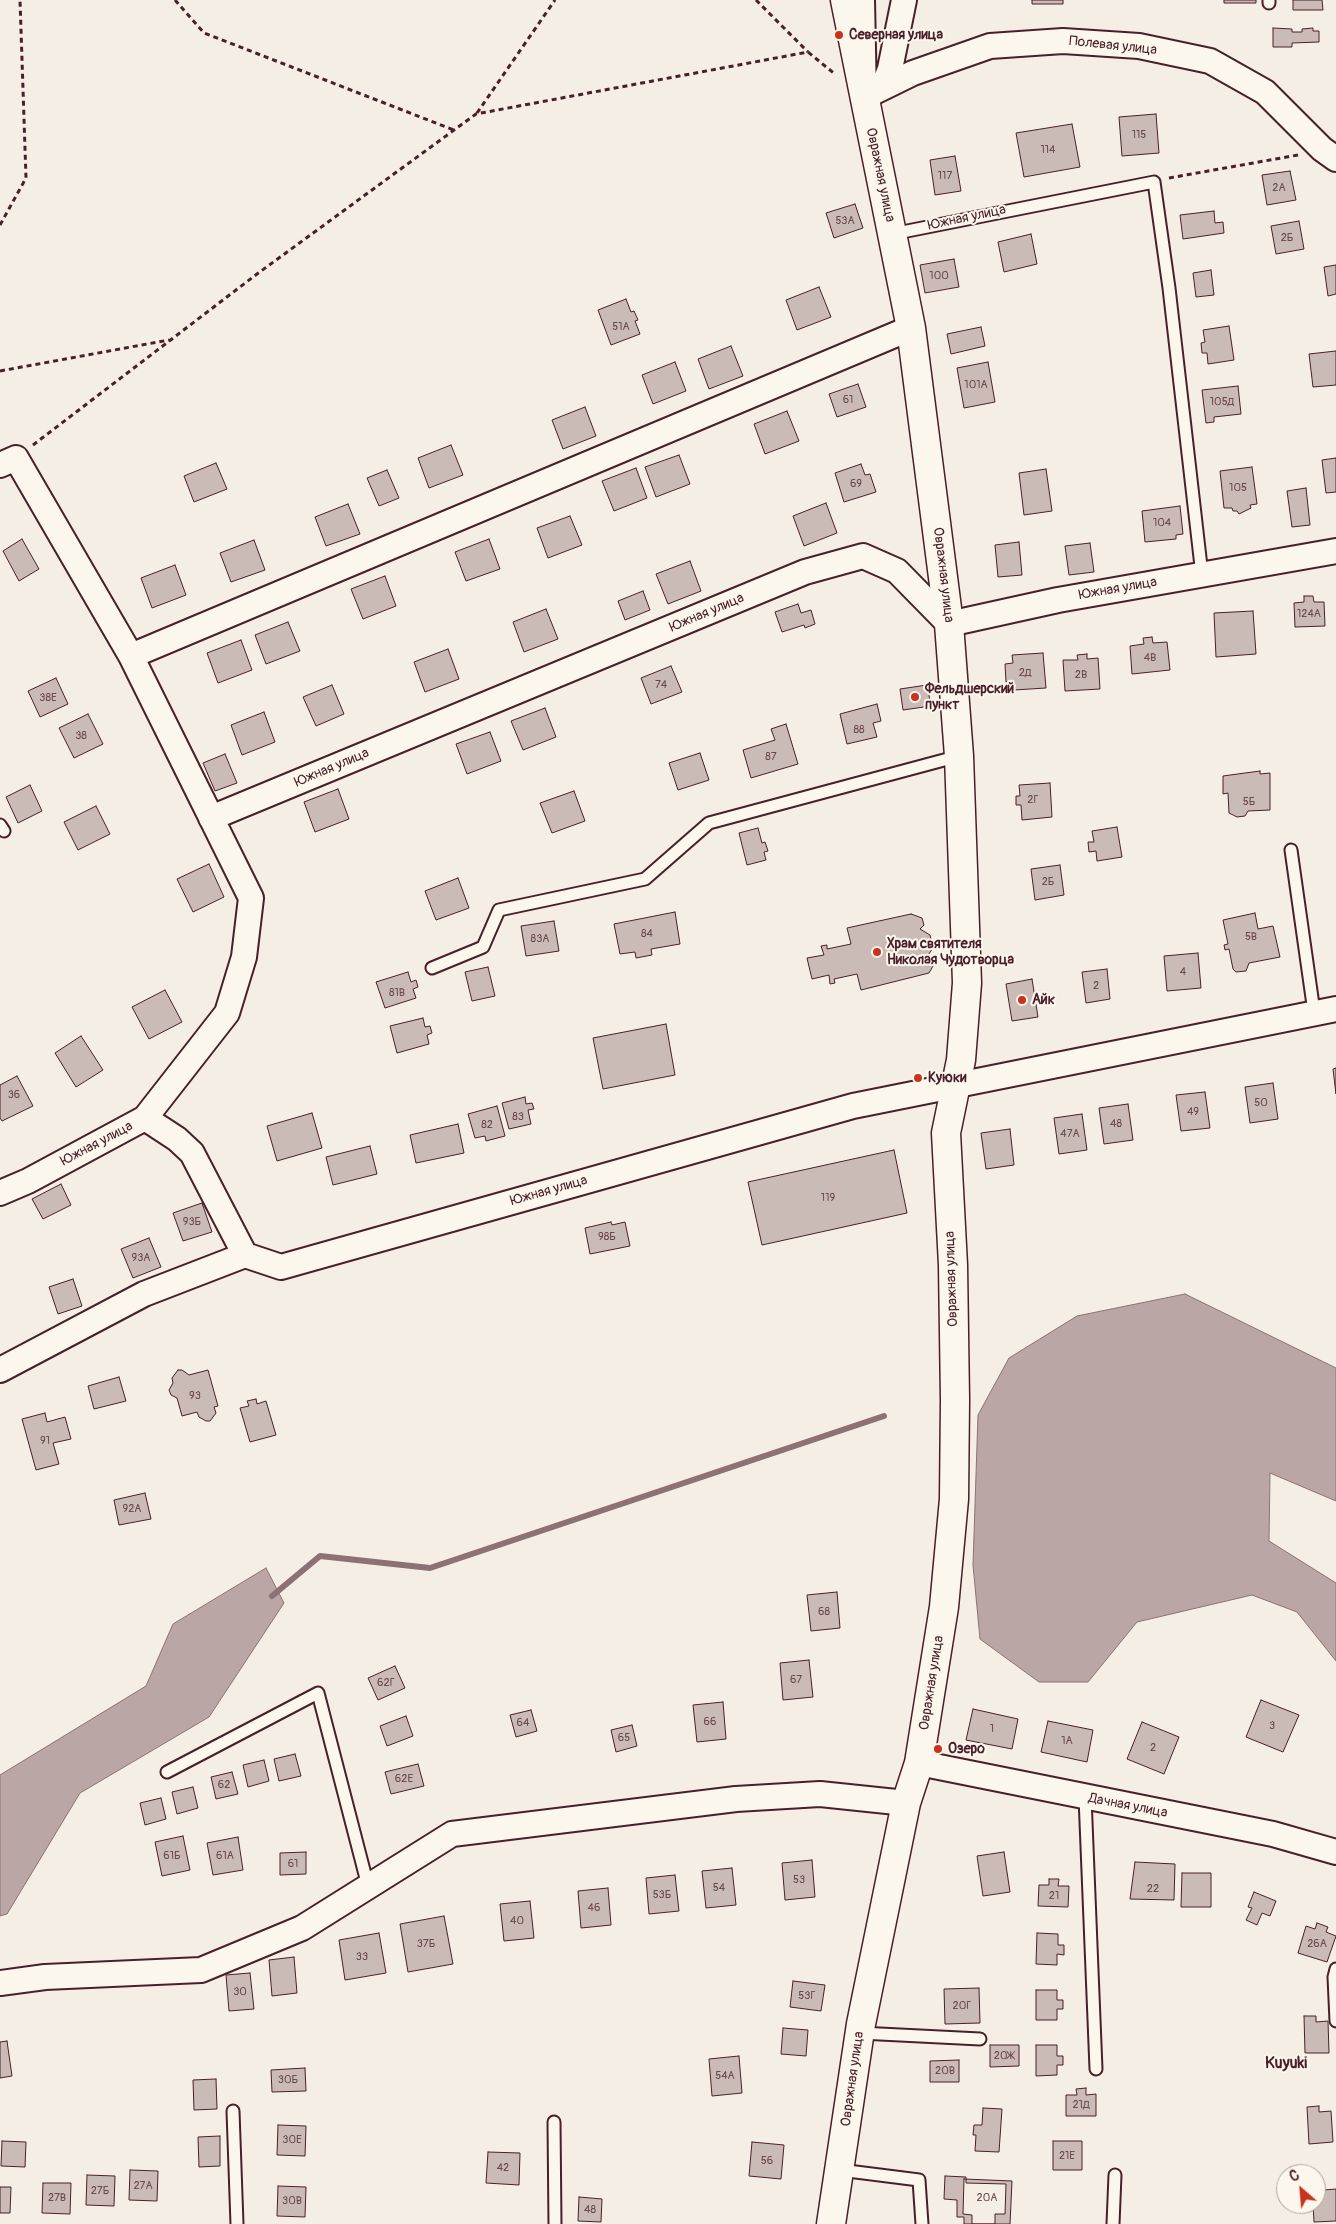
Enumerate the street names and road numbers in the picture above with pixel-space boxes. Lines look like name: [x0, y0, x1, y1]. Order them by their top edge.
street label: Полевая улица: [1068, 33, 1158, 59]
street label: Овражная улица: [862, 126, 898, 224]
street label: Южная улица: [927, 202, 1007, 234]
street label: Овражная улица: [929, 526, 957, 624]
street label: Южная улица: [1078, 574, 1158, 604]
street label: Южная улица: [667, 590, 747, 636]
street label: Южная улица: [292, 745, 372, 791]
street label: Южная улица: [58, 1118, 136, 1170]
street label: Южная улица: [509, 1172, 589, 1210]
street label: Овражная улица: [942, 1231, 962, 1327]
street label: Овражная улица: [916, 1634, 948, 1732]
street label: Дачная улица: [1087, 1790, 1169, 1822]
street label: Овражная улица: [838, 2030, 868, 2128]

